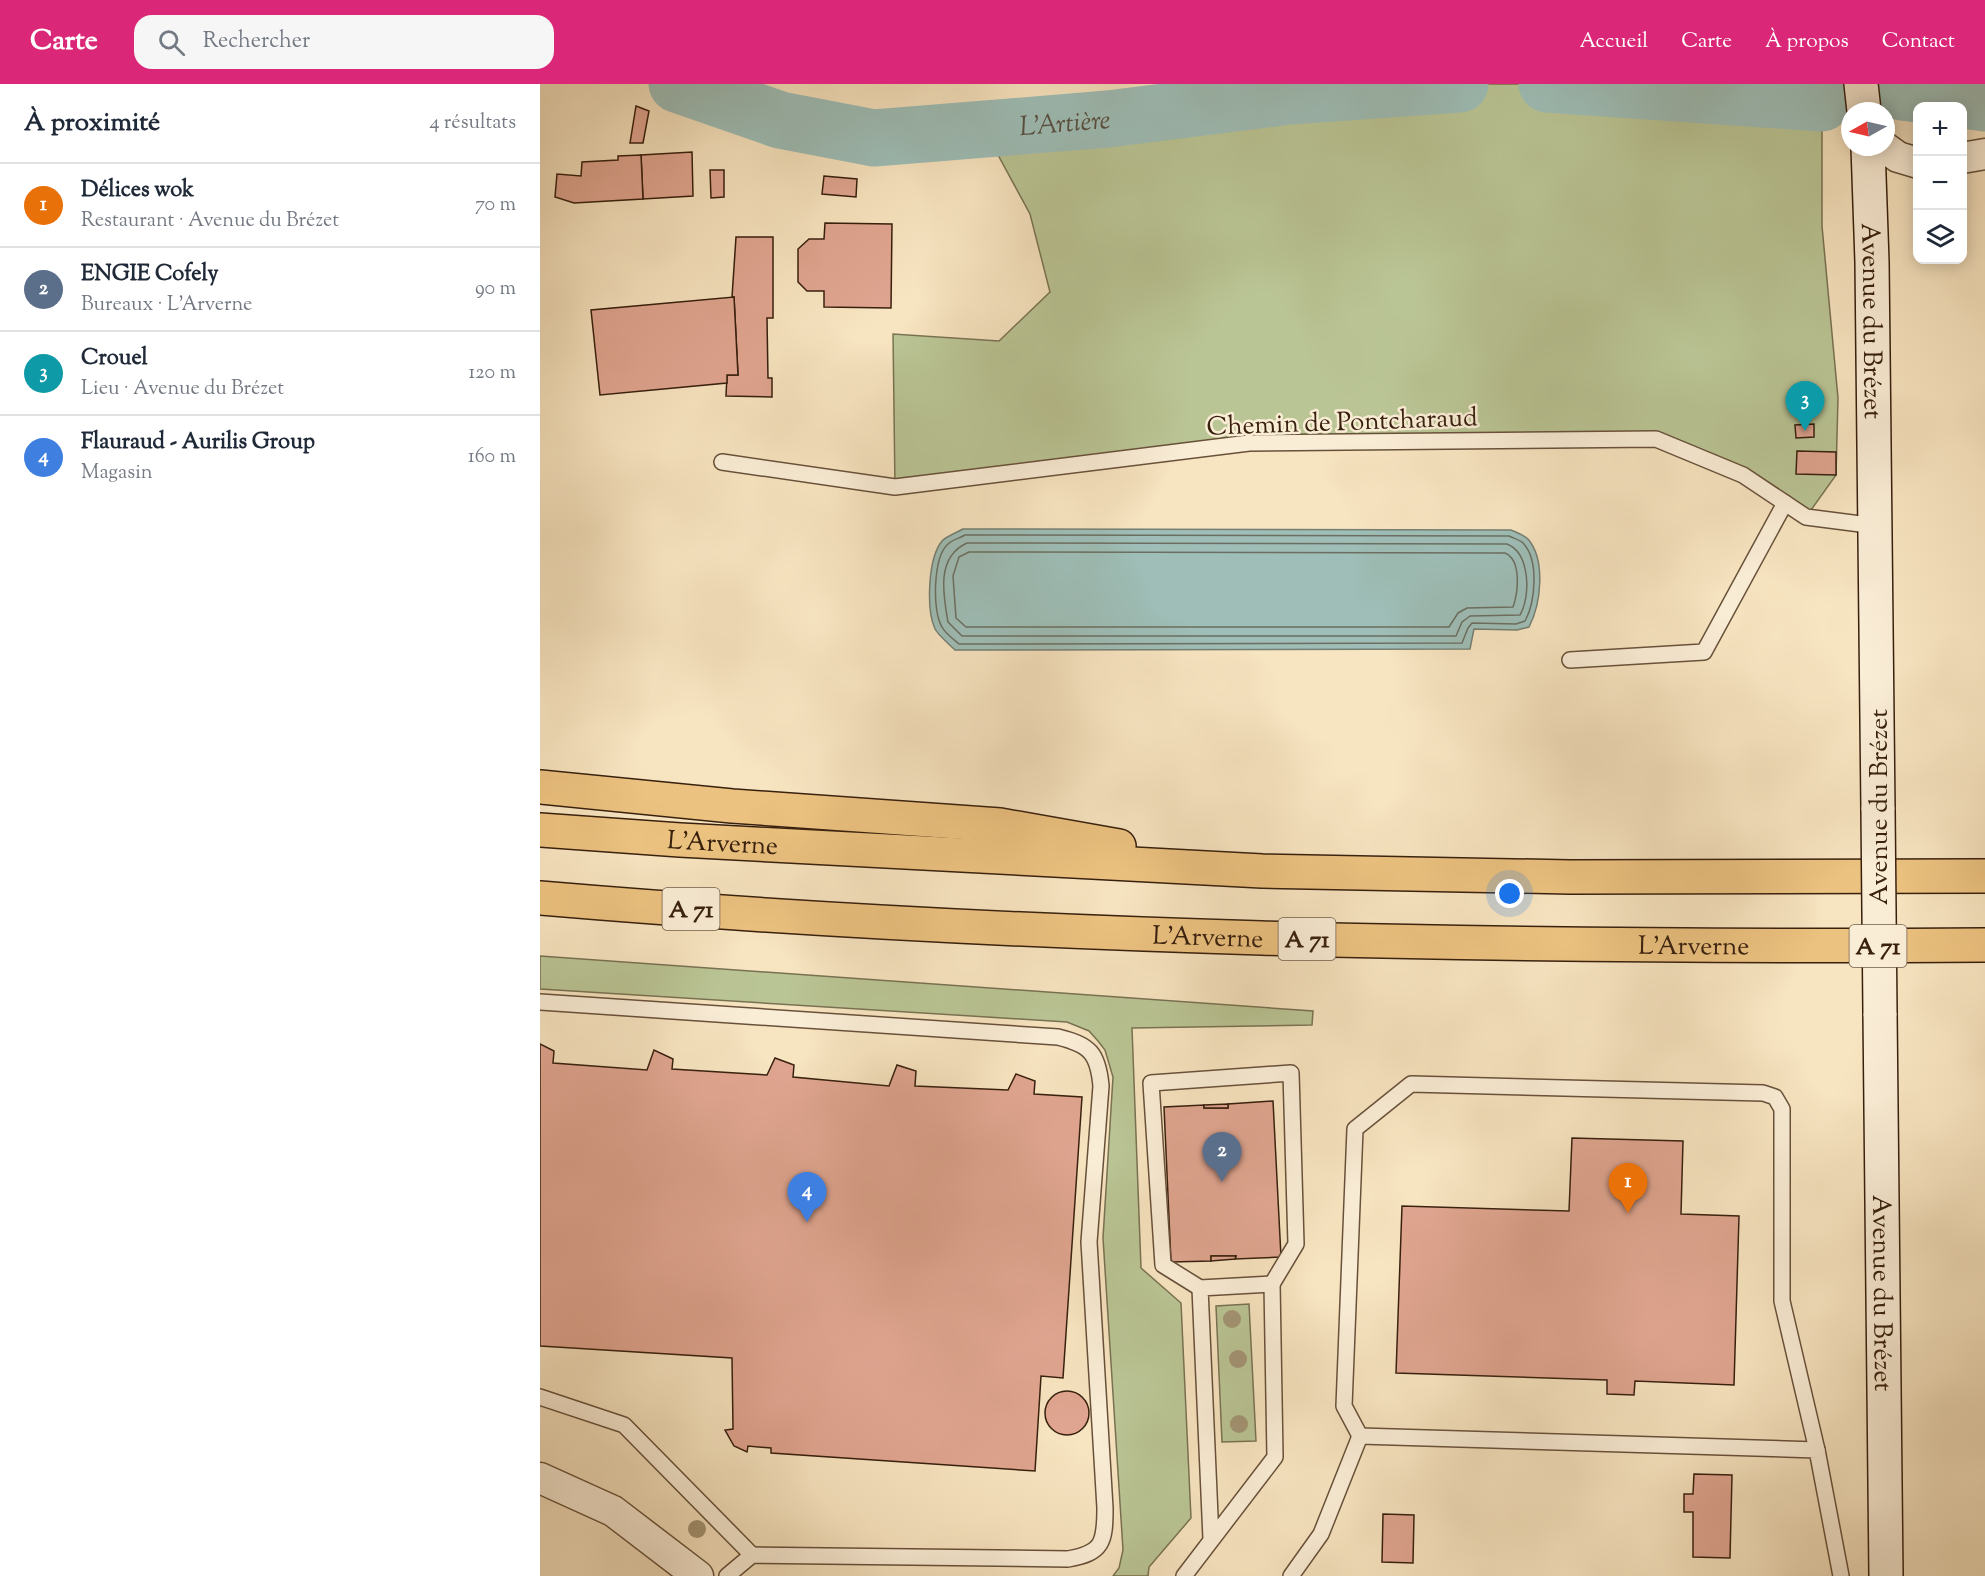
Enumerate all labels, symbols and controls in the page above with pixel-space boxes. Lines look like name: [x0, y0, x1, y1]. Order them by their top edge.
search box: [134, 15, 554, 69]
text: Carte: [30, 22, 98, 62]
icon: search: [155, 26, 188, 59]
text: Rechercher: [203, 26, 310, 58]
text: Accueil: [1580, 27, 1648, 57]
text: Carte: [1681, 27, 1732, 57]
text: À propos: [1765, 27, 1849, 57]
text: Contact: [1882, 27, 1955, 57]
water label: L'Artière: [1018, 102, 1112, 148]
north arrow: [1841, 102, 1895, 156]
map controls: [1913, 102, 1967, 264]
button: +: [1913, 102, 1967, 156]
text: À proximité: [24, 105, 160, 142]
text: 4 résultats: [430, 109, 516, 138]
button: −: [1913, 156, 1967, 210]
text: Délices wok: [81, 175, 194, 207]
text: 1: [40, 191, 47, 220]
text: 70 m: [475, 191, 516, 220]
text: Restaurant · Avenue du Brézet: [81, 207, 339, 236]
button: layers: [1913, 210, 1967, 264]
street label: Avenue du Brézet: [1850, 222, 1890, 419]
text: ENGIE Cofely: [81, 259, 218, 291]
text: 2: [39, 275, 48, 304]
text: 90 m: [475, 275, 516, 304]
text: Bureaux · L'Arverne: [81, 291, 252, 320]
text: Crouel: [81, 343, 148, 375]
text: 3: [39, 359, 48, 388]
text: 120 m: [468, 359, 516, 388]
text: Lieu · Avenue du Brézet: [81, 375, 284, 404]
pin: 3: [1786, 382, 1824, 431]
street label: Chemin de Pontcharaud: [1206, 400, 1479, 447]
text: Flauraud - Aurilis Group: [81, 427, 315, 459]
text: 4: [38, 443, 49, 472]
text: 160 m: [468, 443, 516, 472]
text: Magasin: [81, 459, 153, 488]
street label: Avenue du Brézet: [1862, 709, 1899, 905]
street label: L'Arverne: [666, 823, 779, 866]
your location: [1495, 879, 1524, 908]
road number: A 71: [662, 888, 720, 930]
street label: L'Arverne: [1151, 918, 1264, 959]
road number: A 71: [1278, 918, 1335, 960]
road number: A 71: [1850, 925, 1906, 967]
street label: L'Arverne: [1638, 929, 1749, 966]
pin: 2: [1202, 1132, 1242, 1182]
pin: 1: [1608, 1164, 1648, 1213]
pin: 4: [788, 1172, 826, 1222]
street label: Avenue du Brézet: [1861, 1195, 1900, 1392]

